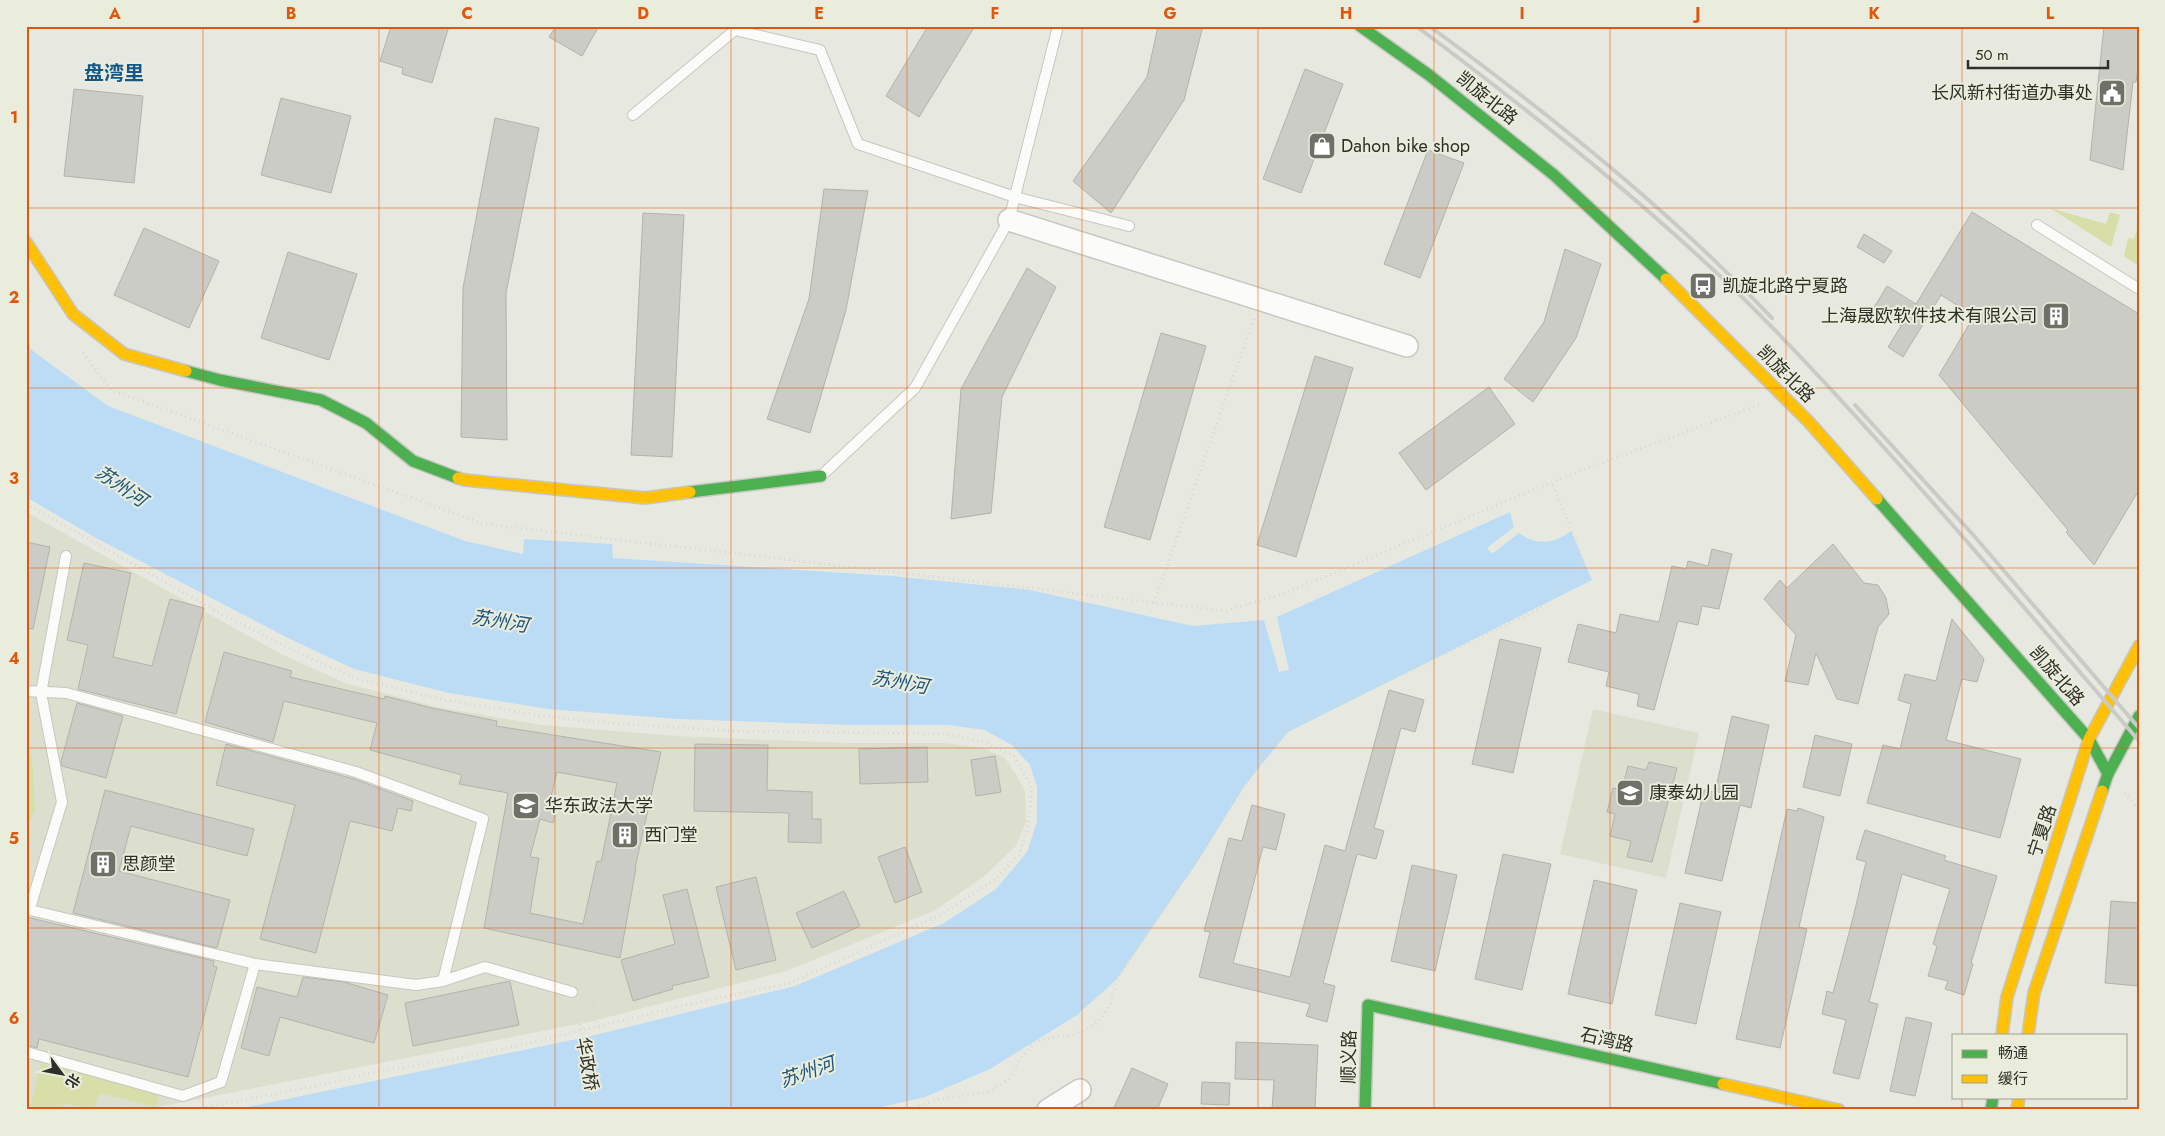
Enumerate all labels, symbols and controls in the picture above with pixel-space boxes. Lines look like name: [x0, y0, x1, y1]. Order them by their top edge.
text: A: [108, 2, 121, 25]
text: B: [286, 2, 296, 25]
text: C: [461, 2, 473, 25]
text: D: [637, 2, 649, 25]
text: E: [814, 2, 824, 25]
text: F: [991, 2, 999, 25]
text: G: [1163, 2, 1177, 25]
text: H: [1340, 2, 1352, 25]
text: I: [1519, 2, 1525, 25]
text: J: [1692, 2, 1701, 25]
text: K: [1868, 2, 1880, 25]
text: L: [2046, 2, 2055, 25]
scale bar: [1968, 38, 2108, 70]
text: 50 m: [1975, 44, 2009, 66]
district label: 盘湾里: [84, 59, 144, 88]
street label: 凯旋北路: [1451, 65, 1523, 131]
public building icon: 长风新村街道办事处: [2097, 78, 2127, 108]
place label: 长风新村街道办事处: [1931, 80, 2093, 106]
text: 1: [10, 106, 18, 129]
shop icon: Dahon bike shop: [1307, 131, 1337, 161]
place label: Dahon bike shop: [1341, 133, 1470, 159]
bus stop icon: 凯旋北路宁夏路: [1688, 271, 1718, 301]
place label: 凯旋北路宁夏路: [1722, 273, 1848, 299]
text: 2: [9, 286, 19, 309]
building icon: 上海晟欧软件技术有限公司: [2041, 301, 2071, 331]
place label: 上海晟欧软件技术有限公司: [1821, 303, 2037, 329]
street label: 凯旋北路: [1751, 339, 1821, 409]
water label: 苏州河: [90, 459, 155, 515]
text: 3: [9, 467, 19, 490]
water label: 苏州河: [470, 603, 534, 639]
street label: 凯旋北路: [2024, 640, 2090, 712]
text: 4: [8, 647, 20, 670]
water label: 苏州河: [870, 664, 934, 701]
school or university icon: 康泰幼儿园: [1615, 778, 1645, 808]
place label: 康泰幼儿园: [1649, 780, 1739, 806]
school or university icon: 华东政法大学: [511, 791, 541, 821]
place label: 华东政法大学: [545, 793, 653, 819]
street label: 宁夏路: [2021, 801, 2063, 861]
building icon: 西门堂: [610, 820, 640, 850]
place label: 西门堂: [644, 822, 698, 848]
text: 5: [9, 827, 19, 850]
building icon: 思颜堂: [88, 849, 118, 879]
place label: 思颜堂: [122, 851, 176, 877]
text: 6: [9, 1007, 19, 1030]
street label: 石湾路: [1578, 1021, 1636, 1059]
street label: 顺义路: [1336, 1030, 1362, 1084]
legend: [1952, 1034, 2128, 1098]
street label: 华政桥: [570, 1035, 604, 1093]
text: 畅通: [1998, 1042, 2028, 1064]
north arrow: [38, 1048, 88, 1098]
water label: 苏州河: [776, 1049, 842, 1094]
text: 缓行: [1998, 1068, 2028, 1090]
text: 北: [61, 1070, 85, 1092]

